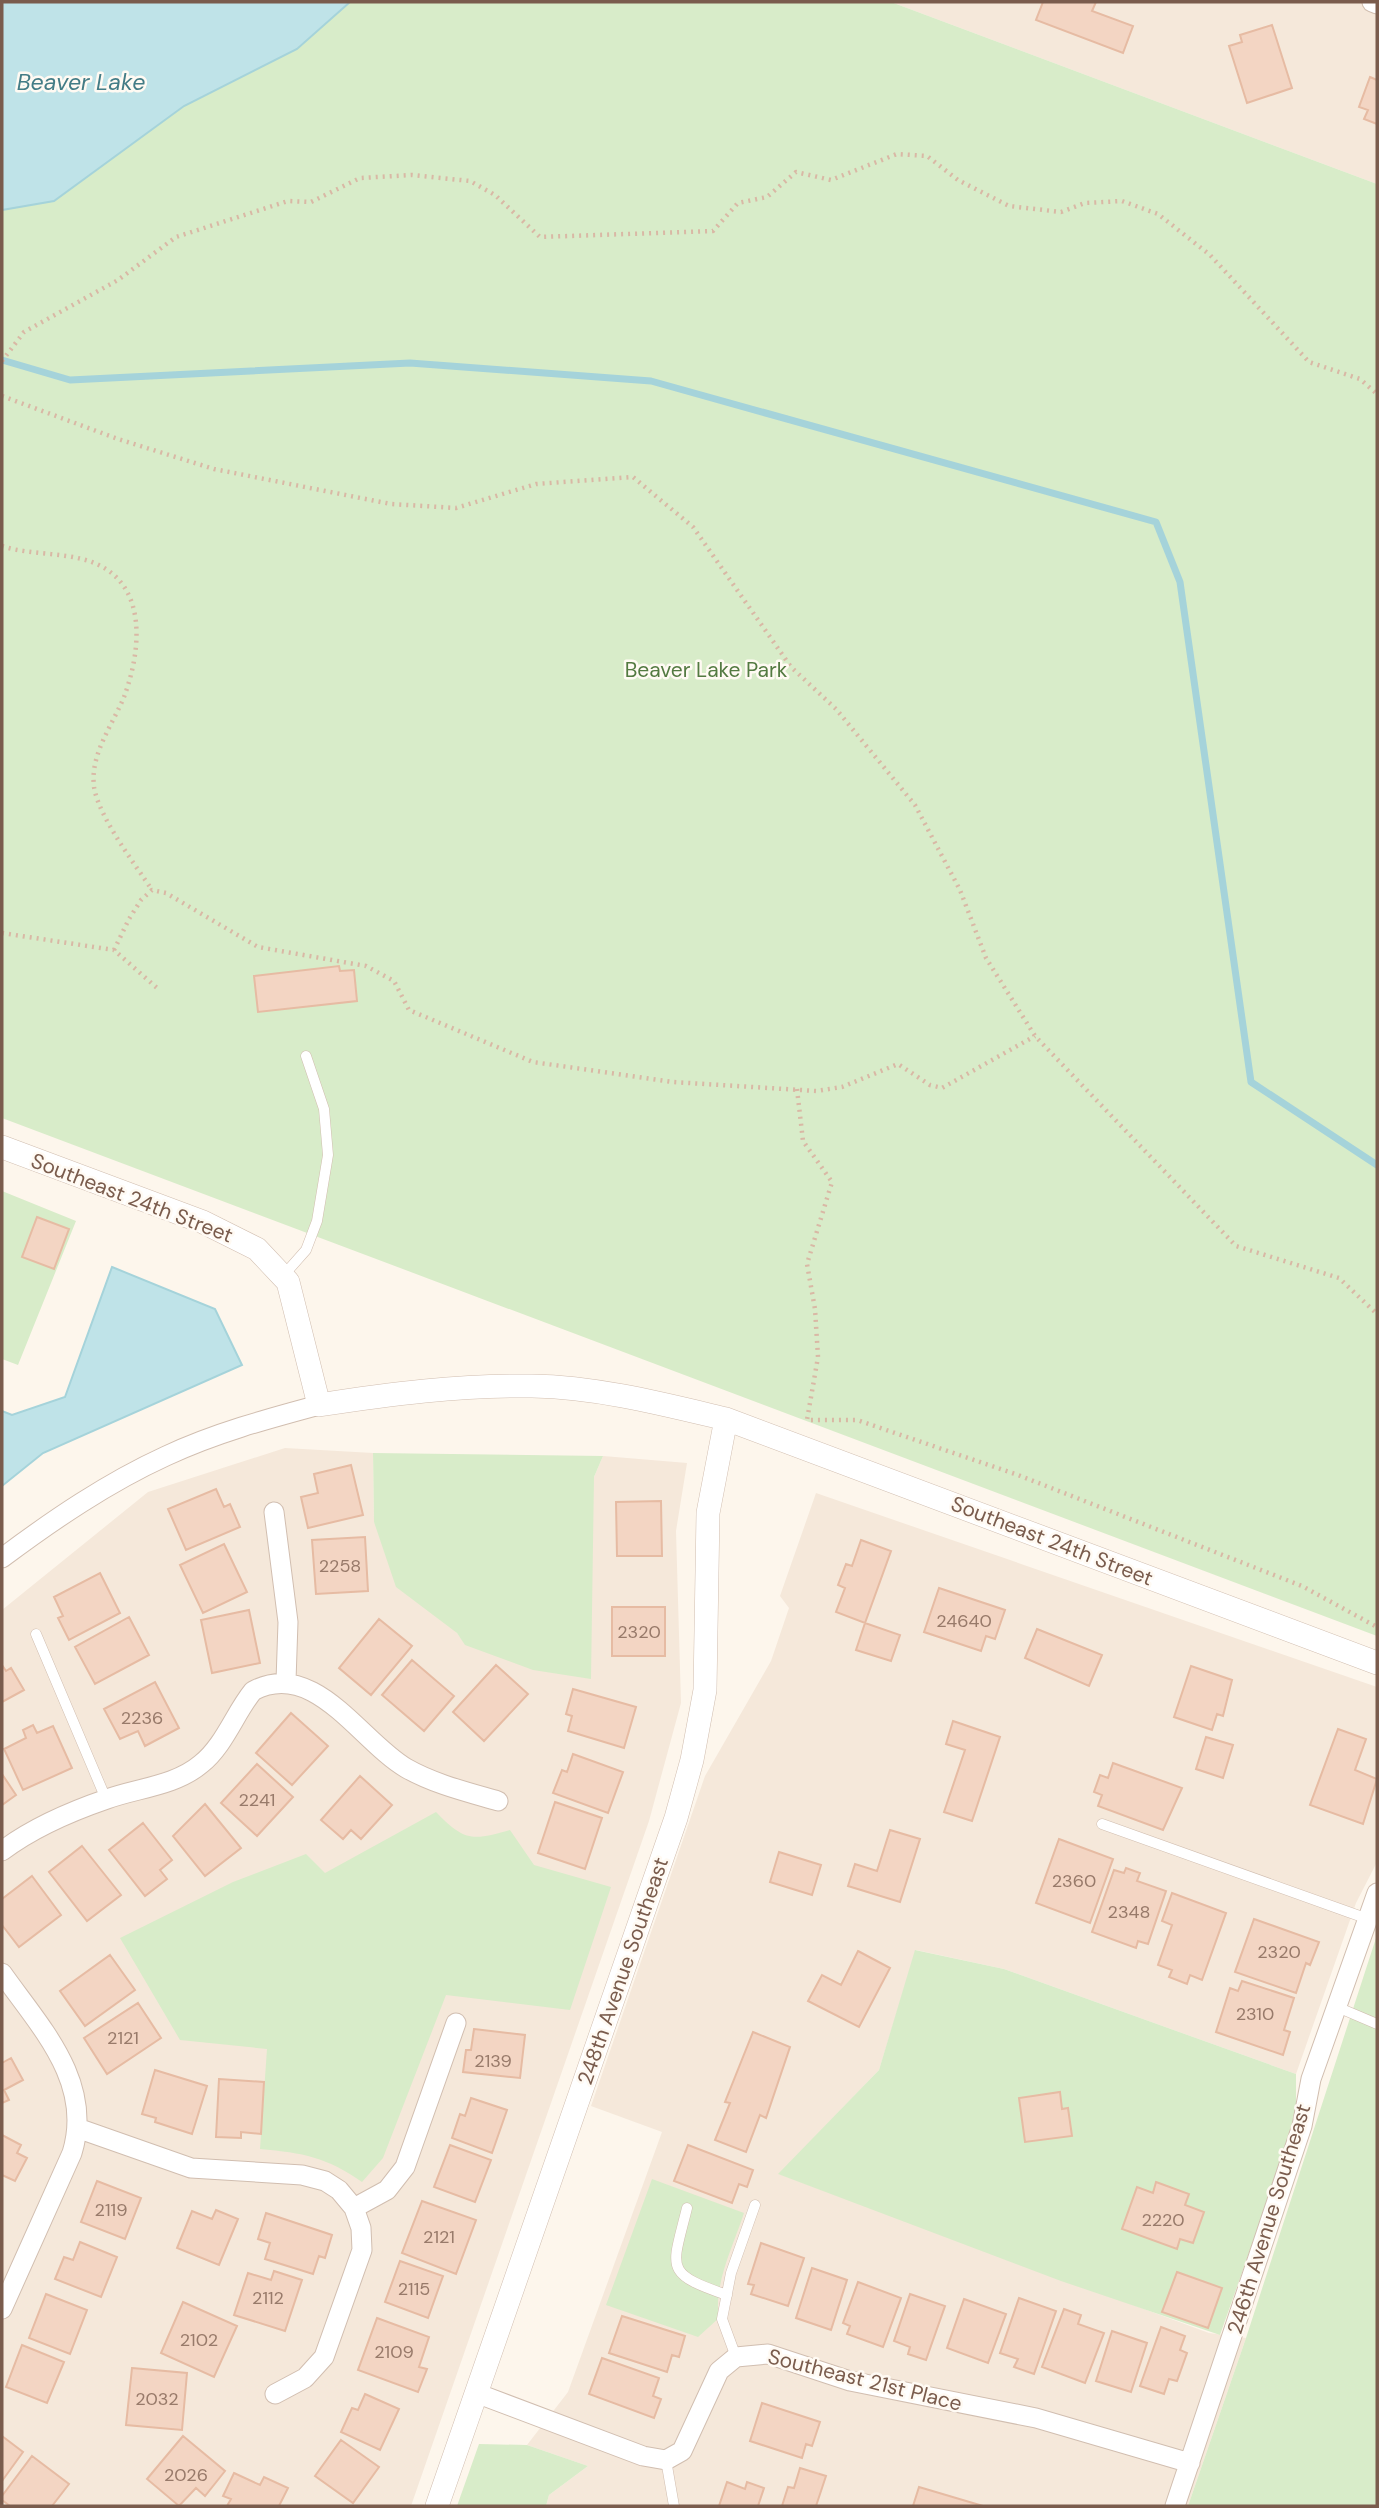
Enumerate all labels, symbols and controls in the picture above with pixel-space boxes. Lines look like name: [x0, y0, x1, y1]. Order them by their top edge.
water label: Beaver Lake: [17, 67, 145, 97]
park label: Beaver Lake Park: [625, 656, 788, 684]
street label: Southeast 24th Street: [27, 1147, 237, 1249]
street label: Southeast 24th Street: [947, 1490, 1157, 1592]
house number: 2258: [319, 1554, 361, 1578]
house number: 24640: [936, 1609, 992, 1633]
house number: 2320: [617, 1620, 661, 1644]
house number: 2236: [121, 1706, 163, 1730]
house number: 2241: [239, 1788, 275, 1812]
street label: 248th Avenue Southeast: [571, 1854, 675, 2088]
house number: 2360: [1052, 1869, 1096, 1893]
house number: 2348: [1108, 1900, 1150, 1924]
house number: 2320: [1257, 1940, 1301, 1964]
house number: 2310: [1236, 2002, 1274, 2026]
house number: 2121: [107, 2026, 139, 2050]
house number: 2139: [474, 2049, 512, 2073]
street label: 246th Avenue Southeast: [1221, 2101, 1317, 2337]
house number: 2119: [95, 2198, 127, 2222]
house number: 2220: [1141, 2208, 1185, 2232]
house number: 2121: [423, 2225, 455, 2249]
house number: 2115: [398, 2277, 430, 2301]
house number: 2112: [252, 2286, 284, 2310]
house number: 2102: [180, 2328, 218, 2352]
house number: 2109: [374, 2340, 414, 2364]
street label: Southeast 21st Place: [765, 2342, 965, 2418]
house number: 2032: [135, 2387, 179, 2411]
house number: 2026: [164, 2463, 208, 2487]

